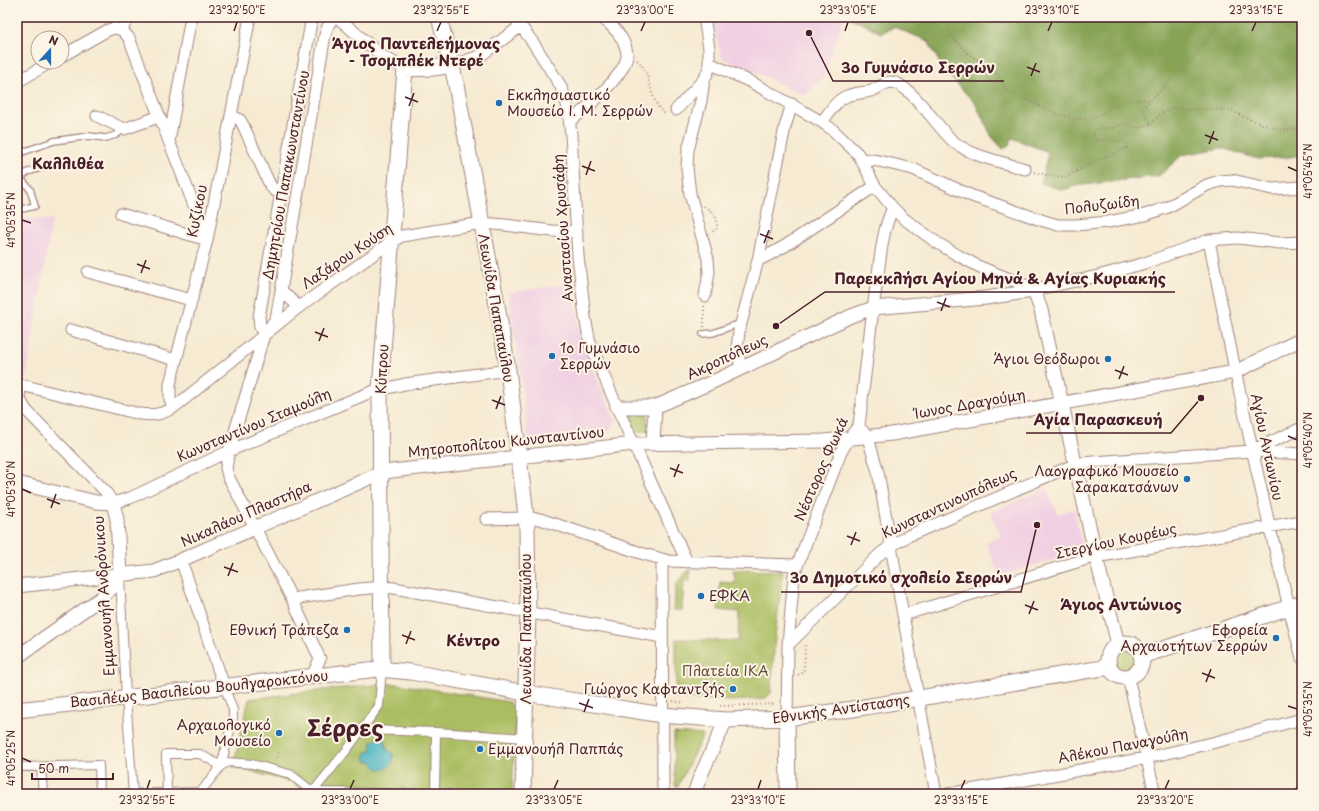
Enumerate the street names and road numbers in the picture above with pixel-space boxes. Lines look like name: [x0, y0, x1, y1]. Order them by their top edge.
street label: Δημητρίου Παπακωνσταντίνου: [257, 69, 314, 281]
street label: Αναστασίου Χρυσάφη: [547, 153, 578, 303]
street label: Κυζίκου: [181, 183, 212, 239]
street label: Πολυζωίδη: [1063, 190, 1141, 220]
street label: Λαζάρου Κούση: [297, 217, 396, 294]
street label: Λεωνίδα Παπαπαύλου: [473, 232, 520, 384]
street label: Ακροπόλεως: [683, 329, 771, 384]
street label: Κύπρου: [370, 343, 393, 394]
street label: Κωνσταντίνου Σταμούλη: [174, 383, 334, 467]
street label: Ίωνος Δραγούμη: [911, 383, 1027, 424]
street label: Αγίου Αντωνίου: [1246, 392, 1289, 502]
street label: Νέστορος Φωκά: [788, 414, 853, 524]
street label: Μητροπολίτου Κωνσταντίνου: [407, 421, 605, 462]
street label: Κωνσταντινουπόλεως: [878, 462, 1020, 543]
street label: Νικαλάου Πλαστήρα: [177, 475, 315, 552]
street label: Εμμανουήλ Ανδρόνικου: [87, 515, 120, 677]
street label: Στεργίου Κουρέως: [1053, 517, 1178, 564]
street label: Λεωνίδα Παπαπαύλου: [515, 554, 536, 705]
street label: Βασιλέως Βασιλείου Βουλγαροκτόνου: [69, 664, 329, 713]
street label: Εθνικής Αντίστασης: [771, 688, 911, 729]
street label: Αλέκου Παναγούλη: [1056, 723, 1190, 768]

